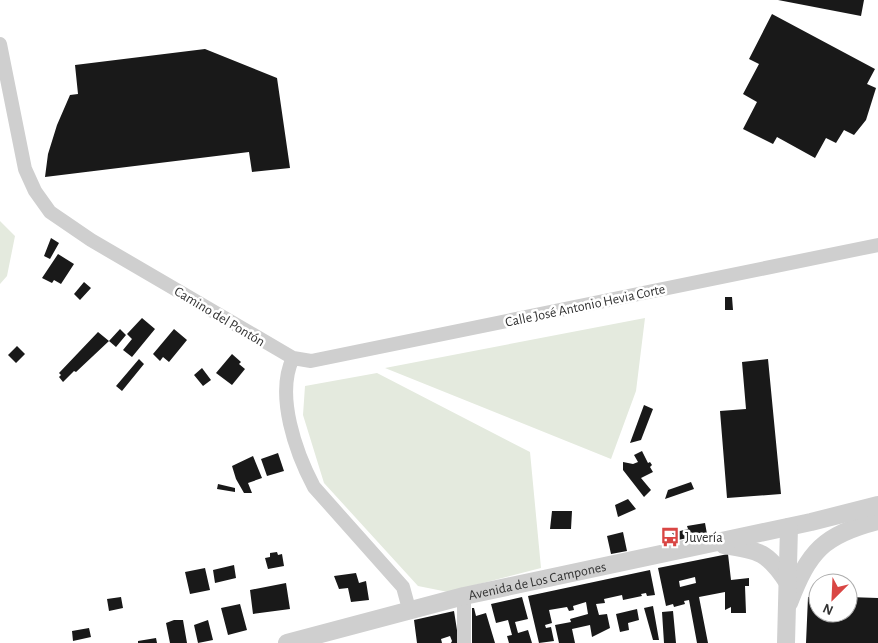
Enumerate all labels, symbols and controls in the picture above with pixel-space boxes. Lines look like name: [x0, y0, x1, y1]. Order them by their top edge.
street label: Calle José Antonio Hevia Corte: [504, 282, 666, 330]
street label: Camino del Pontón: [172, 284, 267, 349]
bus stop icon: Juvería: [659, 526, 681, 548]
place label: Juvería: [685, 531, 723, 545]
street label: Avenida de Los Campones: [467, 560, 608, 603]
north arrow: [808, 573, 858, 623]
text: N: [821, 601, 835, 617]

